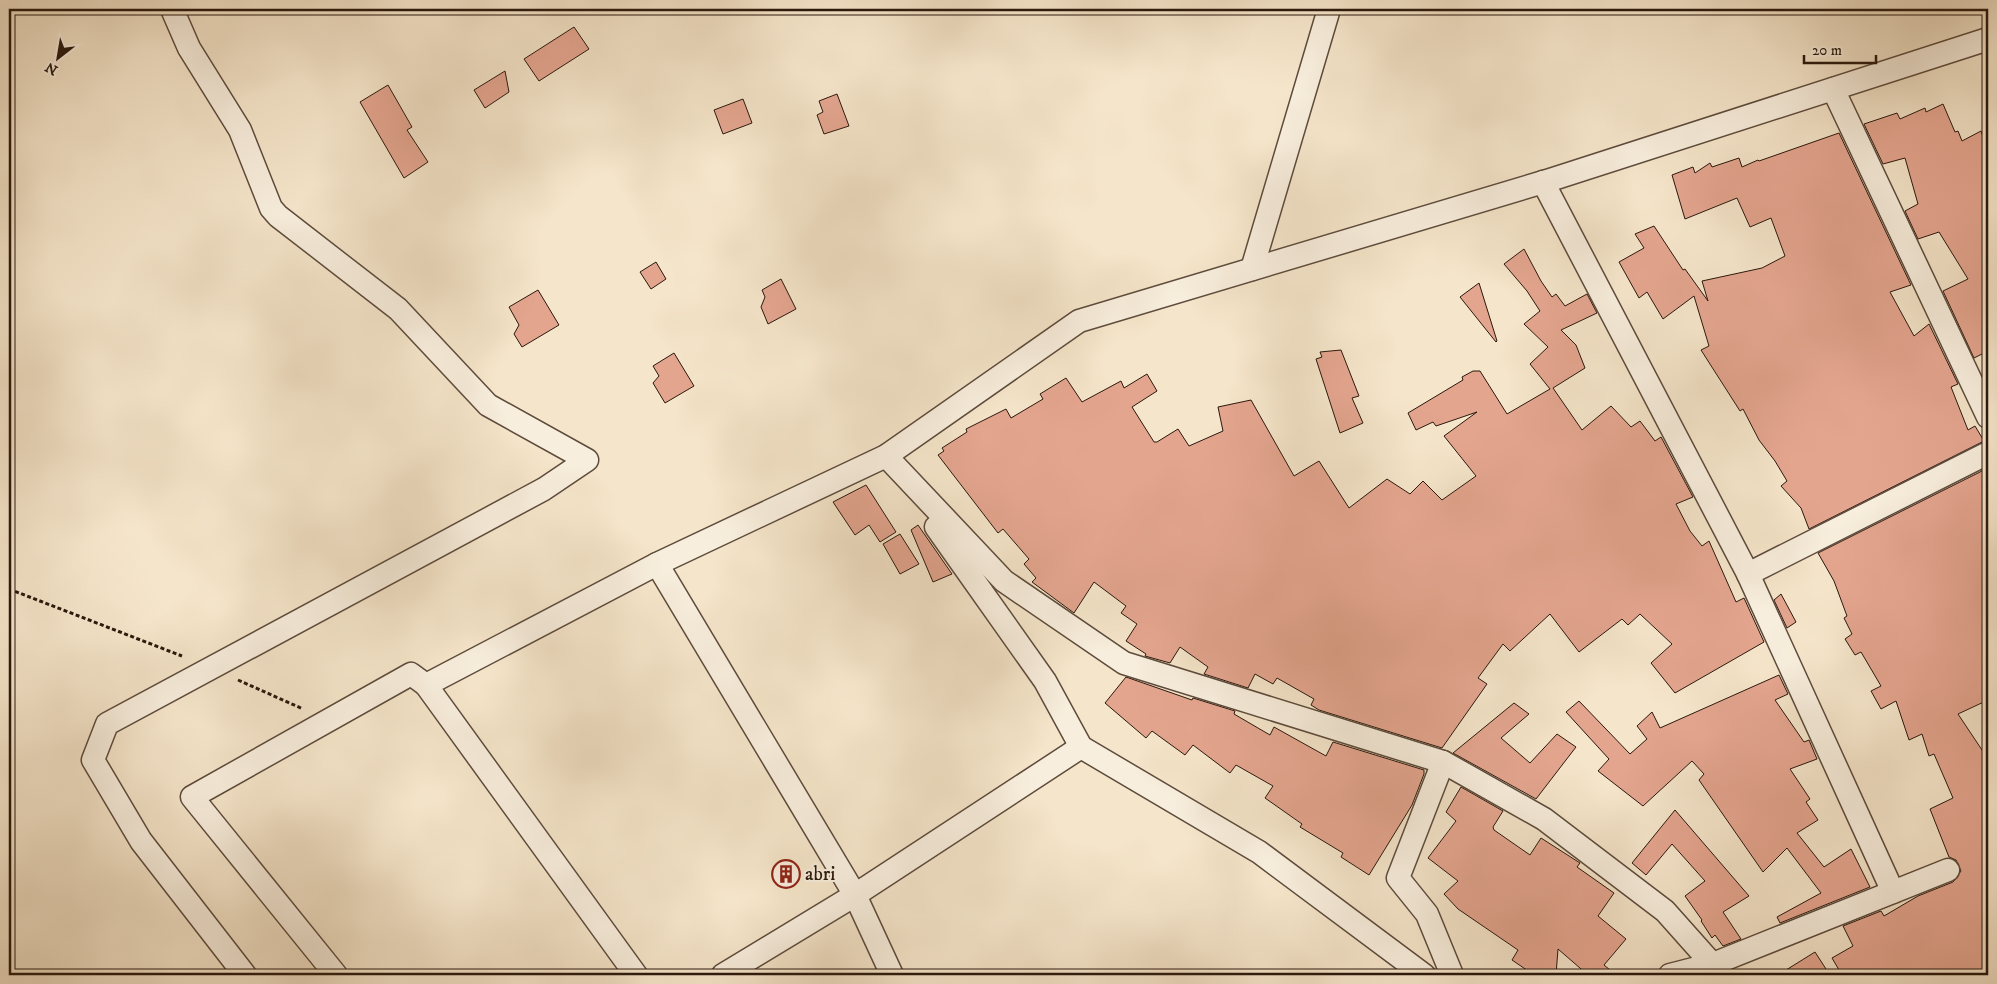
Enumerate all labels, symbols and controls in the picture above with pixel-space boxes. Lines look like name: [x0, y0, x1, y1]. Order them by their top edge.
north arrow: [32, 32, 82, 82]
scale bar: [1804, 32, 1877, 64]
text: 20 m: [1812, 41, 1842, 60]
text: N: [42, 57, 61, 79]
building icon: abri: [771, 859, 801, 889]
place label: abri: [805, 862, 835, 887]

